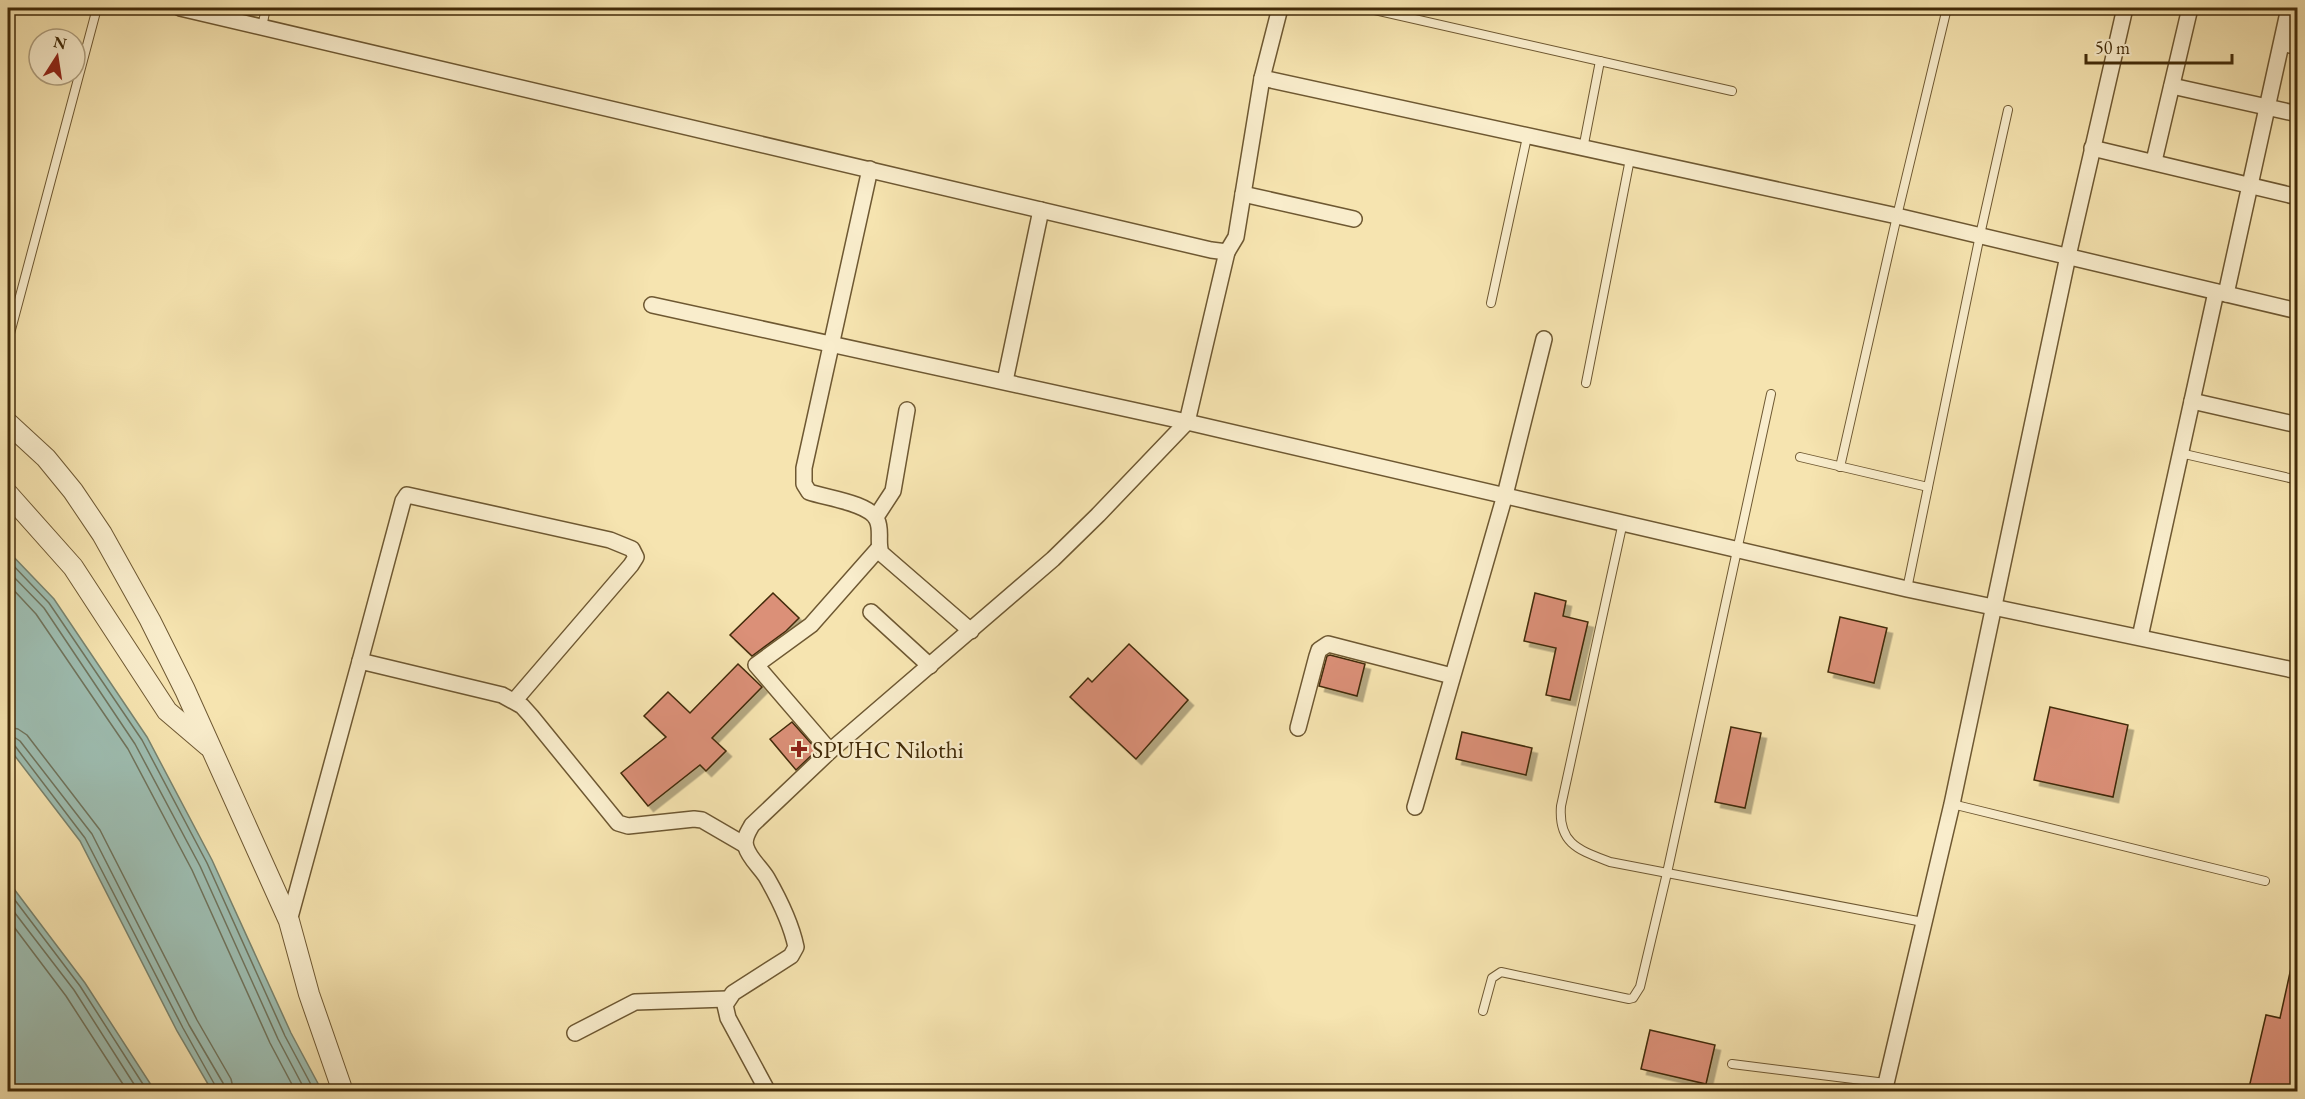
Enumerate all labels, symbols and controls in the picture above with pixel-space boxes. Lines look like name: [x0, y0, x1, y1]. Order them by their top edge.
north arrow: [27, 27, 87, 87]
scale bar: [2086, 27, 2232, 65]
text: N: [51, 31, 69, 54]
text: 50 m: [2095, 36, 2130, 59]
place label: SPUHC Nilothi: [812, 734, 964, 765]
marker: SPUHC Nilothi: [790, 740, 808, 758]

